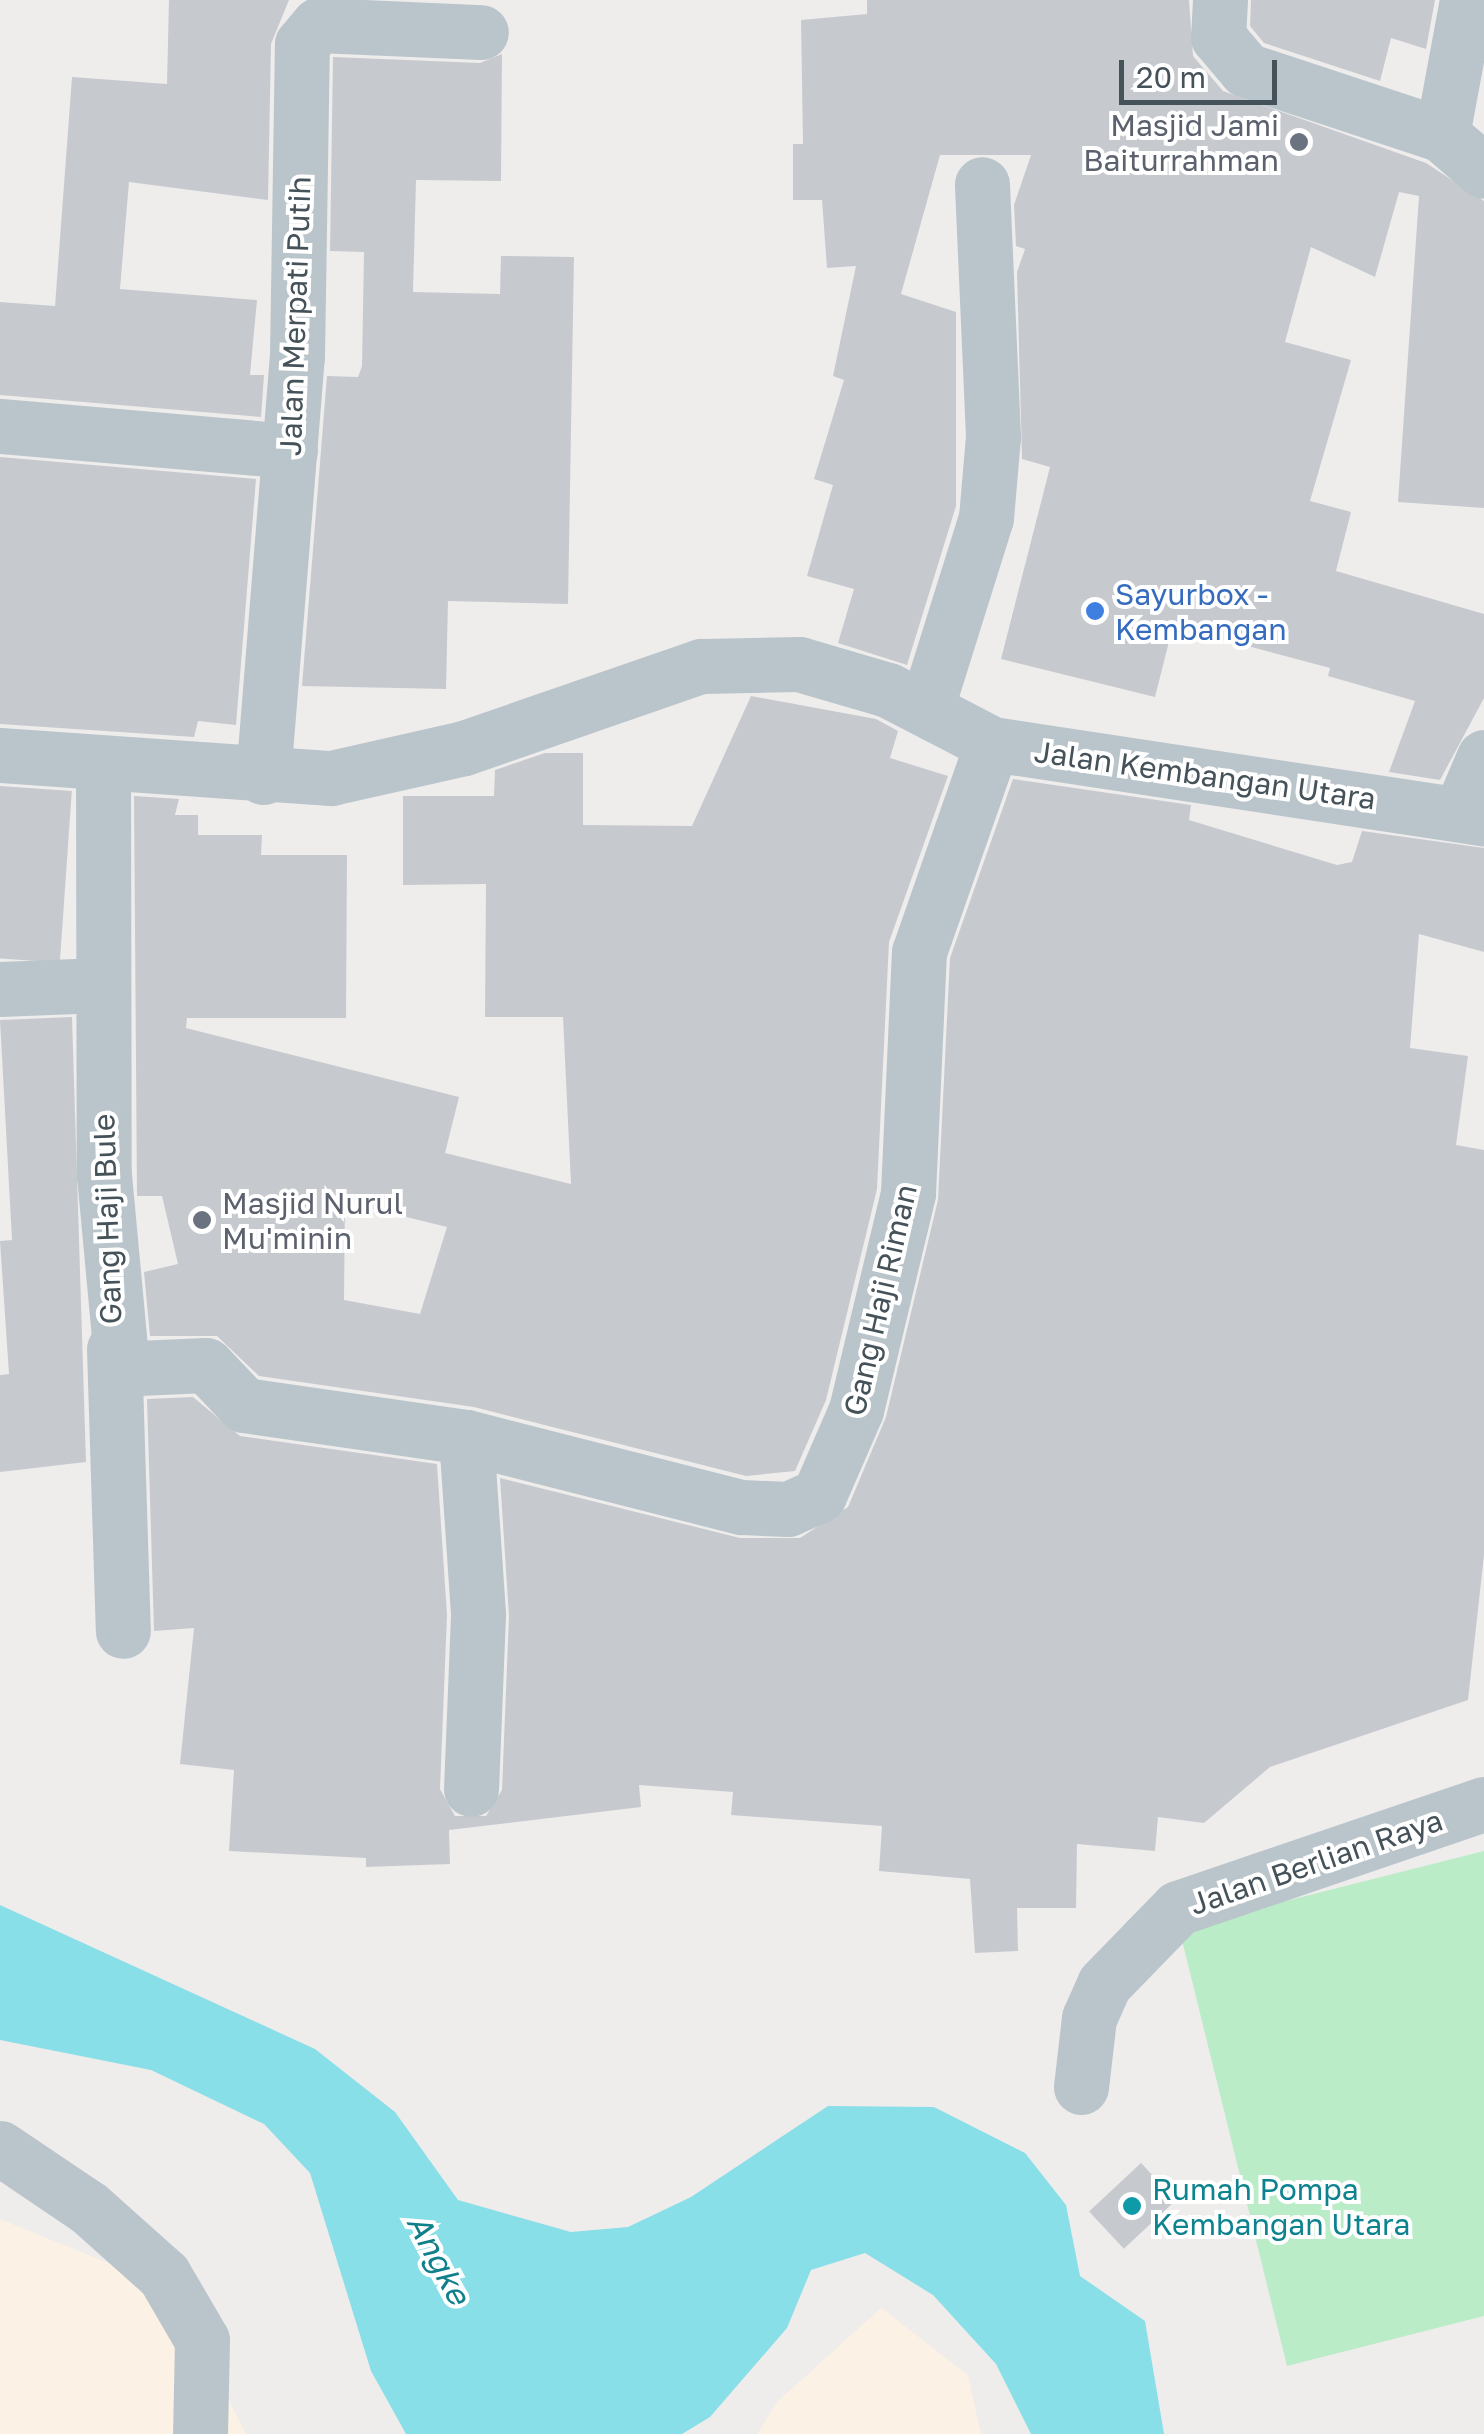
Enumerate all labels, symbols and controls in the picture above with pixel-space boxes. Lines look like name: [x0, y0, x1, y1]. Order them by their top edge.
scale bar: [1124, 40, 1282, 102]
text: 20 m: [1136, 59, 1206, 95]
place label: Masjid Jami Baiturrahman: [1083, 107, 1279, 178]
marker: Masjid Jami Baiturrahman: [1288, 131, 1310, 153]
street label: Jalan Merpati Putih: [272, 175, 318, 457]
place label: Sayurbox - Kembangan: [1115, 576, 1287, 646]
marker: Sayurbox - Kembangan: [1084, 600, 1106, 622]
street label: Jalan Kembangan Utara: [1032, 733, 1378, 817]
street label: Gang Haji Bule: [85, 1113, 129, 1325]
street label: Gang Haji Riman: [836, 1181, 924, 1419]
place label: Masjid Nurul Mu'minin: [222, 1185, 403, 1256]
marker: Masjid Nurul Mu'minin: [191, 1209, 213, 1231]
street label: Jalan Berlian Raya: [1185, 1802, 1447, 1922]
place label: Rumah Pompa Kembangan Utara: [1152, 2171, 1410, 2242]
marker: Rumah Pompa Kembangan Utara: [1121, 2195, 1143, 2217]
water label: Angke: [399, 2207, 479, 2311]

